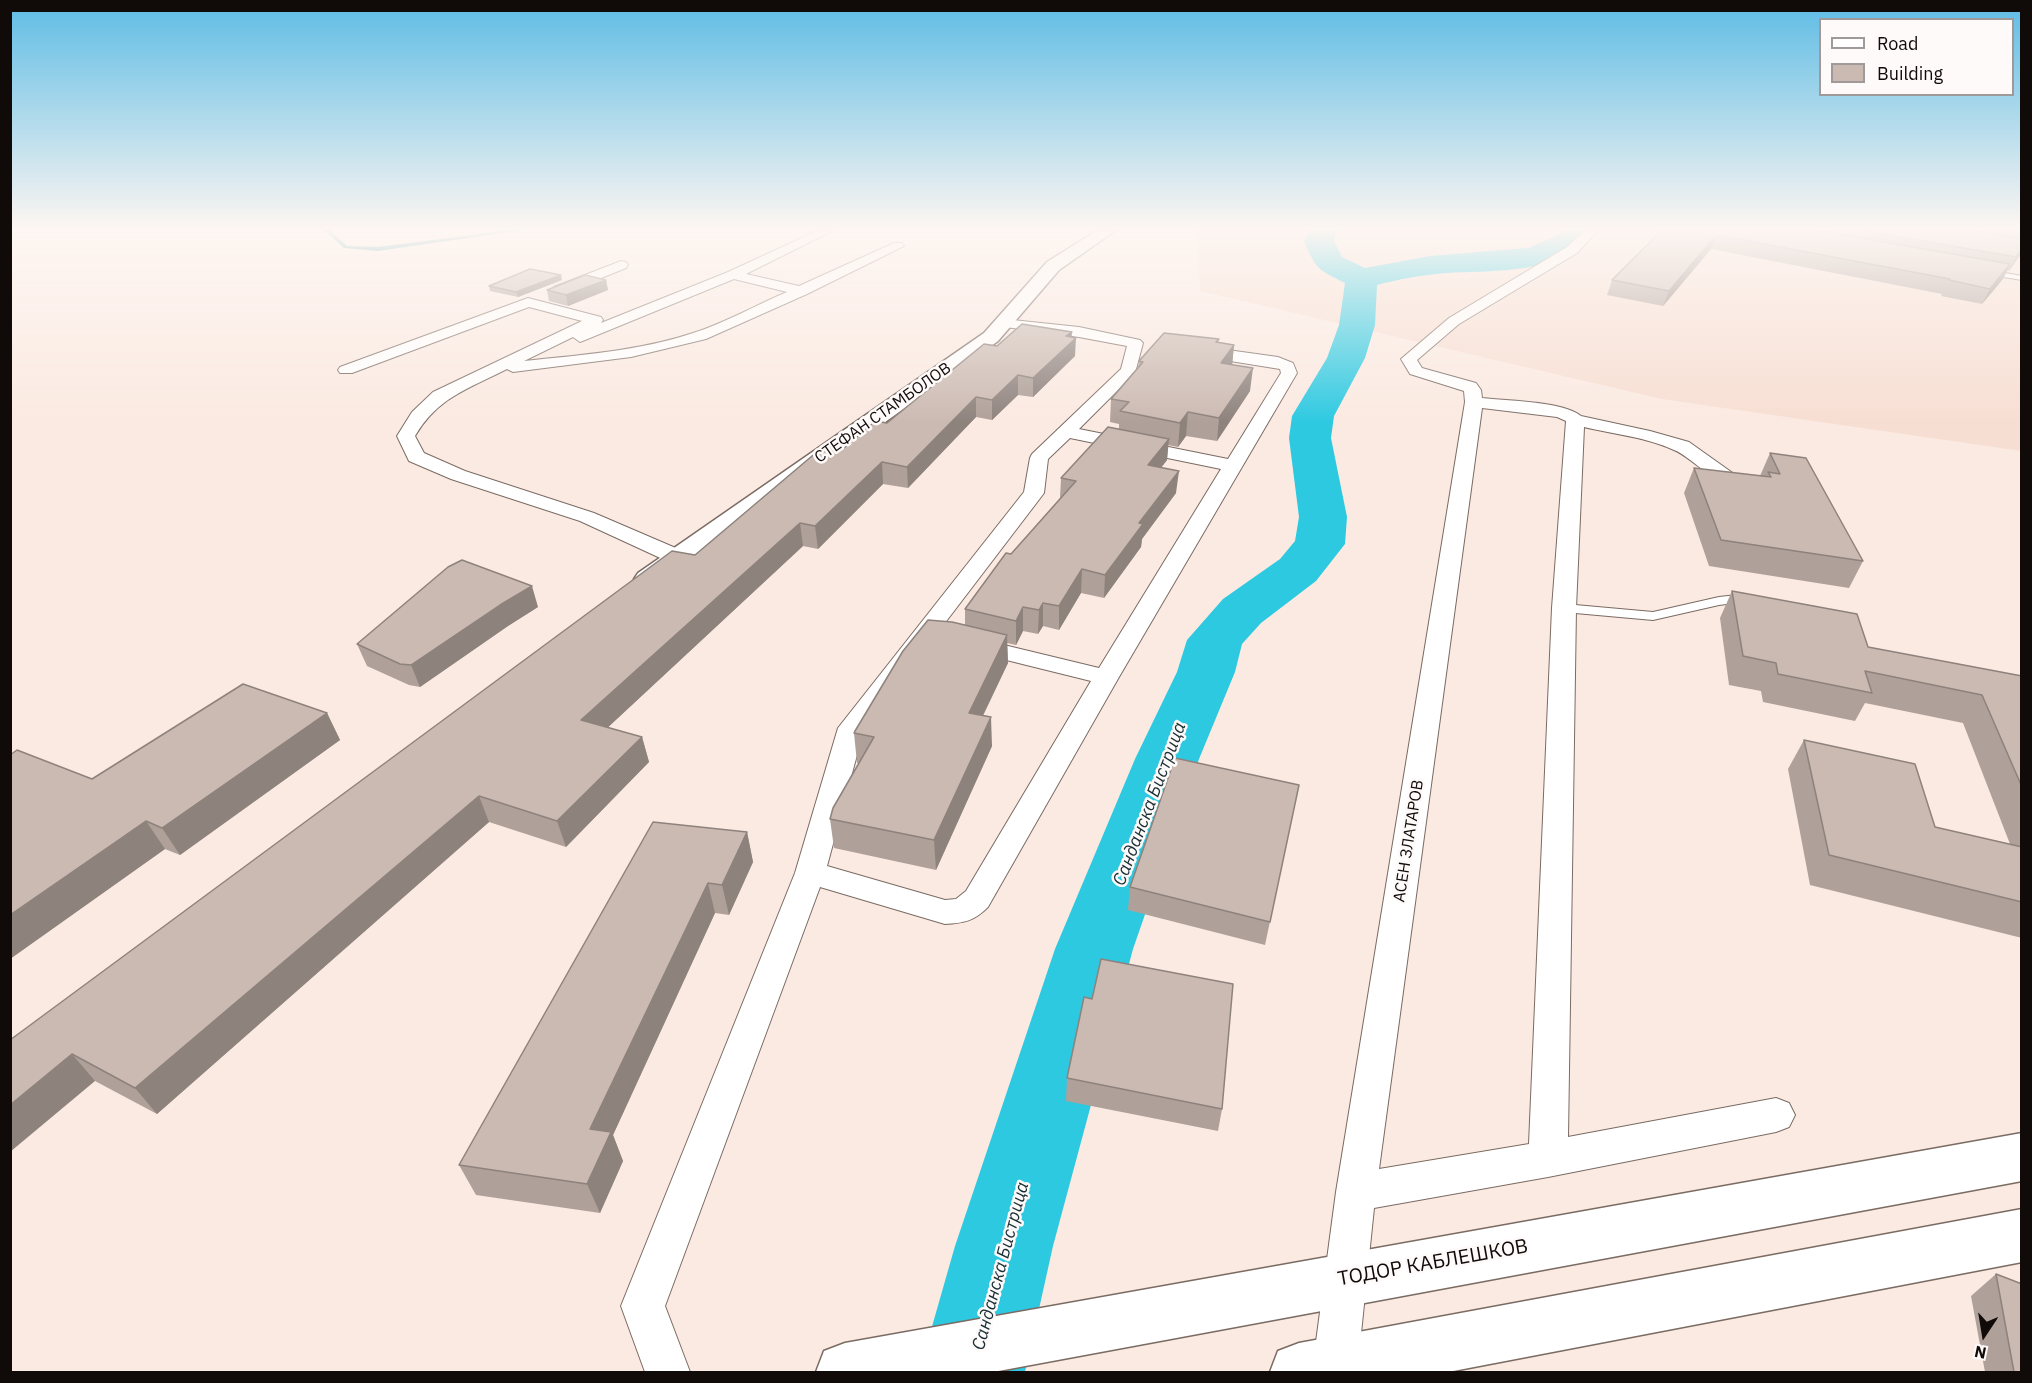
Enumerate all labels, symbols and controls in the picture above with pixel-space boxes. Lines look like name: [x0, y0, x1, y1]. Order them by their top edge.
legend: [1819, 18, 2014, 96]
text: Road: [1877, 32, 1918, 55]
text: Building: [1877, 62, 1943, 85]
street label: СТЕФАН СТАМБОЛОВ: [811, 359, 955, 467]
water label: Санданска Бистрица: [1109, 719, 1191, 889]
street label: АСЕН ЗЛАТАРОВ: [1390, 778, 1428, 904]
water label: Санданска Бистрица: [968, 1180, 1034, 1352]
street label: ТОДОР КАБЛЕШКОВ: [1336, 1234, 1530, 1292]
north arrow: [1954, 1305, 2014, 1365]
text: N: [1973, 1342, 1988, 1364]

